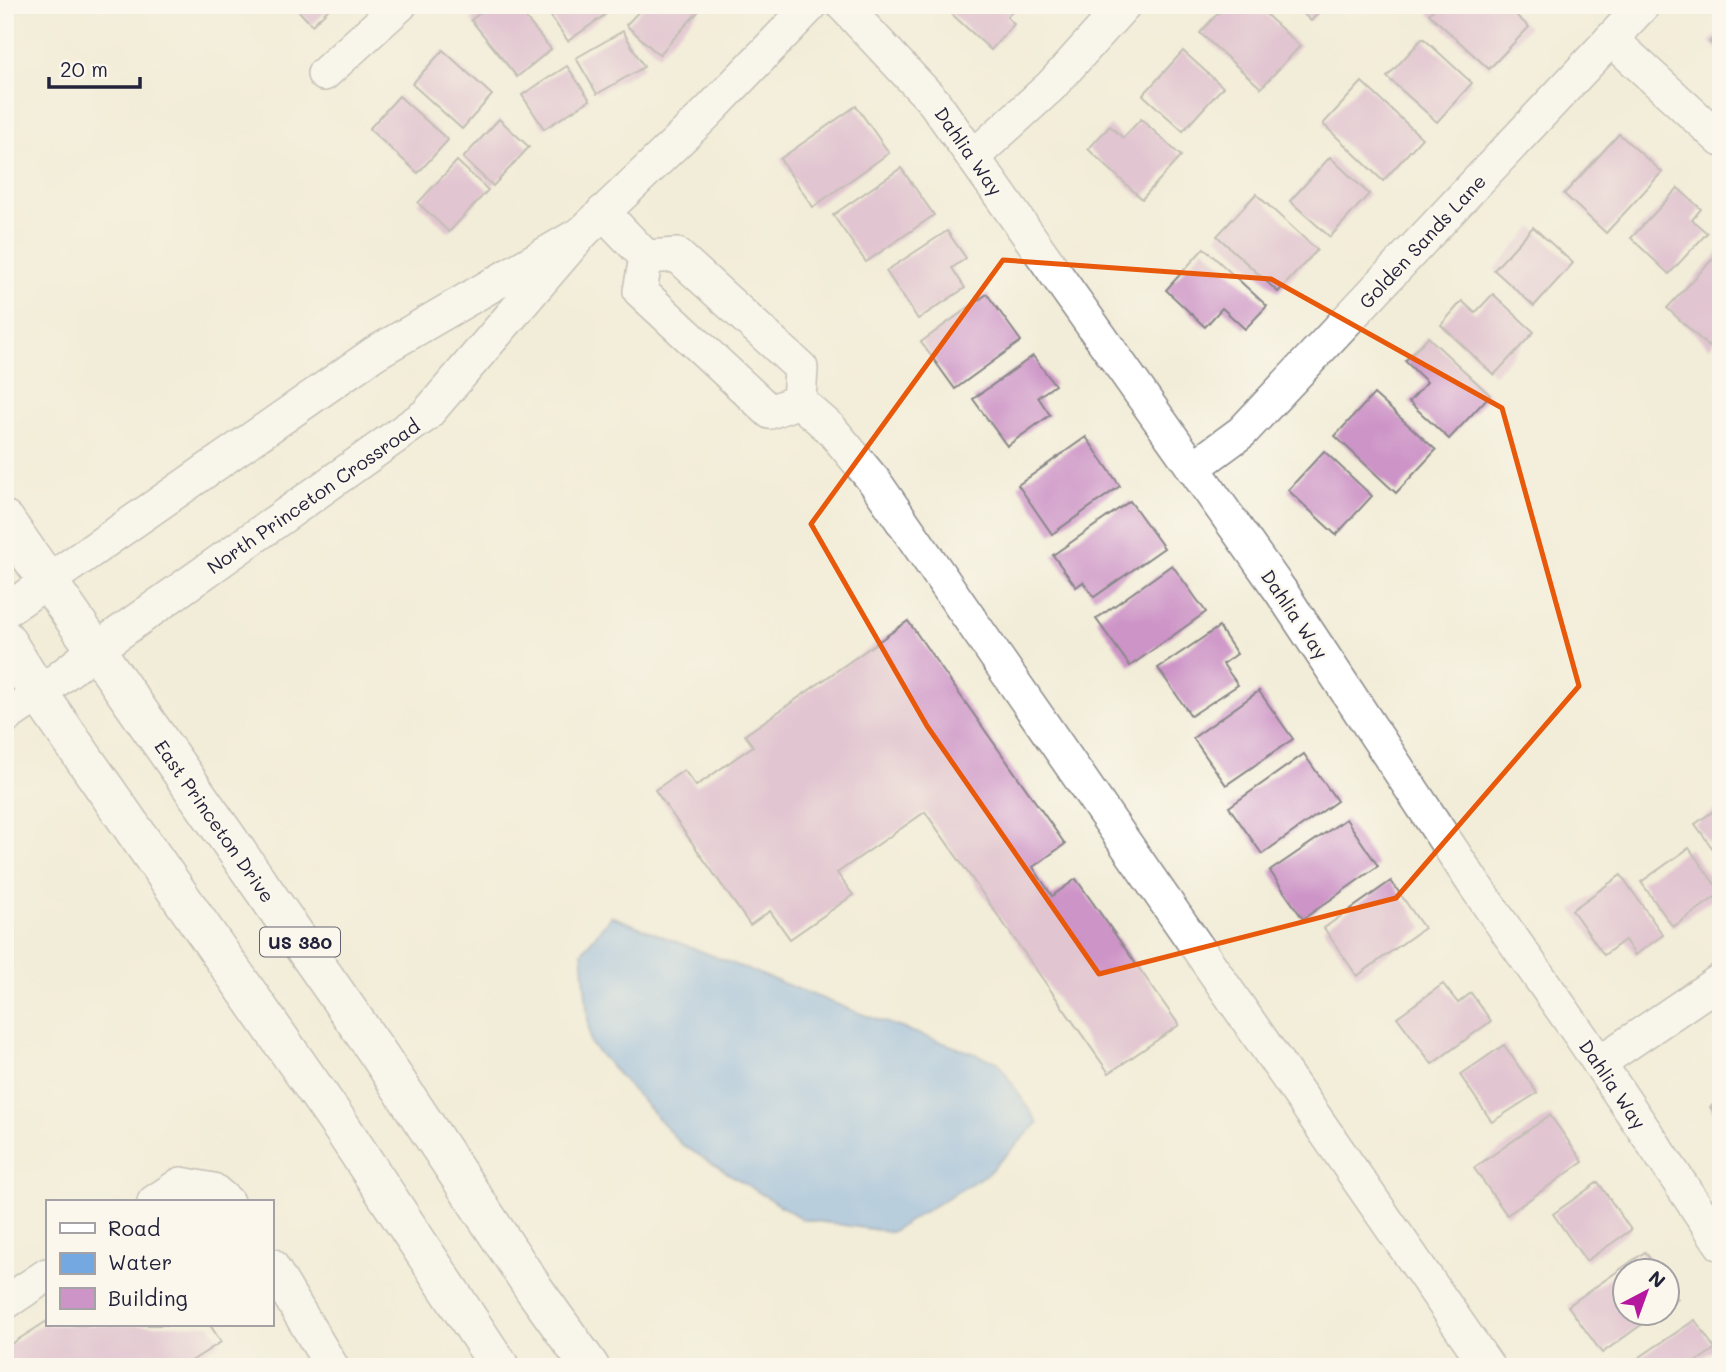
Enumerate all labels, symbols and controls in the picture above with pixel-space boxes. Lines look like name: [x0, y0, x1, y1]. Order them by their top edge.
scale bar: [49, 46, 140, 90]
text: 20 m: [60, 55, 108, 82]
street label: Dahlia Way: [929, 102, 1009, 200]
street label: Golden Sands Lane: [1353, 168, 1491, 314]
street label: North Princeton Crossroad: [202, 413, 424, 579]
street label: Dahlia Way: [1256, 565, 1334, 663]
street label: East Princeton Drive: [149, 735, 281, 907]
road number: US 380: [260, 928, 340, 957]
street label: Dahlia Way: [1574, 1035, 1652, 1133]
legend: [46, 1200, 273, 1326]
text: Road: [108, 1214, 160, 1241]
text: Water: [108, 1248, 172, 1275]
north arrow: [1610, 1256, 1680, 1326]
text: N: [1644, 1265, 1671, 1293]
text: Building: [108, 1284, 188, 1311]

